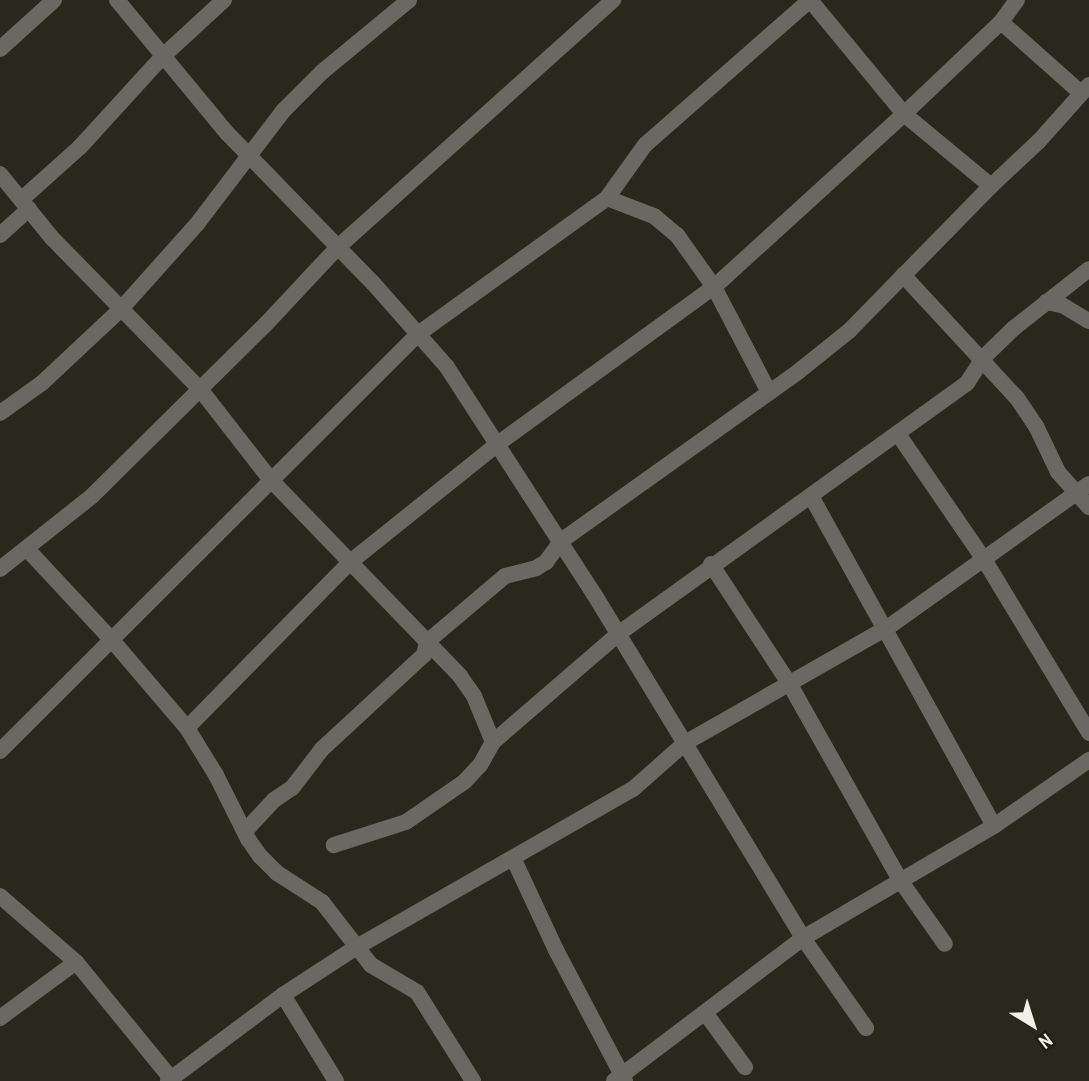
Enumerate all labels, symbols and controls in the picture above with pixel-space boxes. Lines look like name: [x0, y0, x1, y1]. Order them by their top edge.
north arrow: [998, 990, 1068, 1060]
text: N: [1033, 1028, 1058, 1055]

